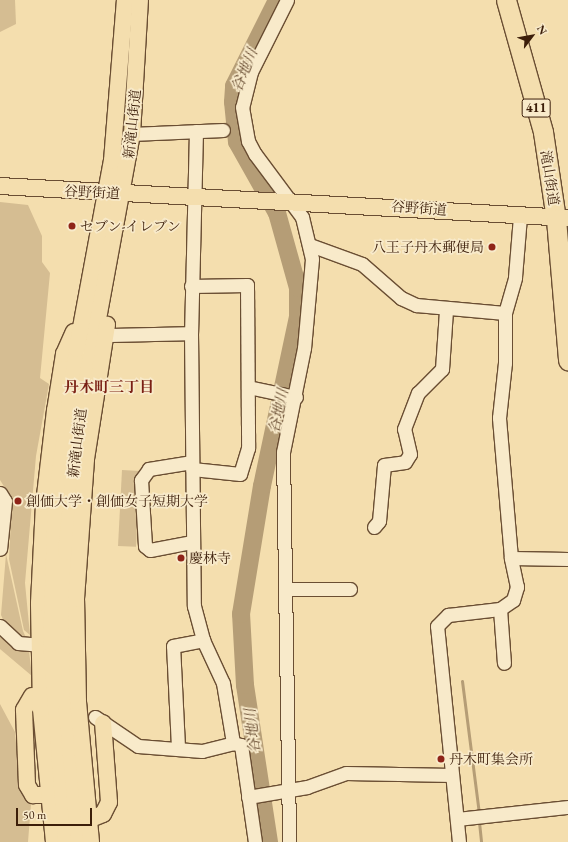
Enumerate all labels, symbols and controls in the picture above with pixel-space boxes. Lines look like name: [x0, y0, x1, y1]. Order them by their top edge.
north arrow: [512, 16, 552, 56]
text: N: [534, 22, 550, 37]
water label: 谷地川: [227, 46, 261, 94]
street label: 新滝山街道: [120, 88, 144, 160]
road number: 411: [521, 97, 551, 119]
street label: 滝山街道: [537, 149, 563, 207]
street label: 谷野街道: [64, 182, 120, 202]
street label: 谷野街道: [390, 198, 448, 218]
place label: セブン-イレブン: [80, 218, 182, 234]
marker: セブン-イレブン: [67, 221, 77, 231]
place label: 八王子丹木郵便局: [372, 239, 484, 255]
marker: 八王子丹木郵便局: [487, 242, 497, 252]
district label: 丹木町三丁目: [64, 378, 154, 396]
water label: 谷地川: [265, 387, 291, 435]
street label: 新滝山街道: [64, 407, 90, 479]
place label: 創価大学・創価女子短期大学: [26, 493, 208, 509]
marker: 創価大学・創価女子短期大学: [13, 496, 23, 506]
place label: 慶林寺: [189, 550, 231, 566]
marker: 慶林寺: [176, 553, 186, 563]
water label: 谷地川: [240, 708, 264, 754]
place label: 丹木町集会所: [449, 751, 533, 767]
marker: 丹木町集会所: [436, 754, 446, 764]
scale bar: [18, 800, 94, 826]
text: 50 m: [23, 807, 46, 823]

